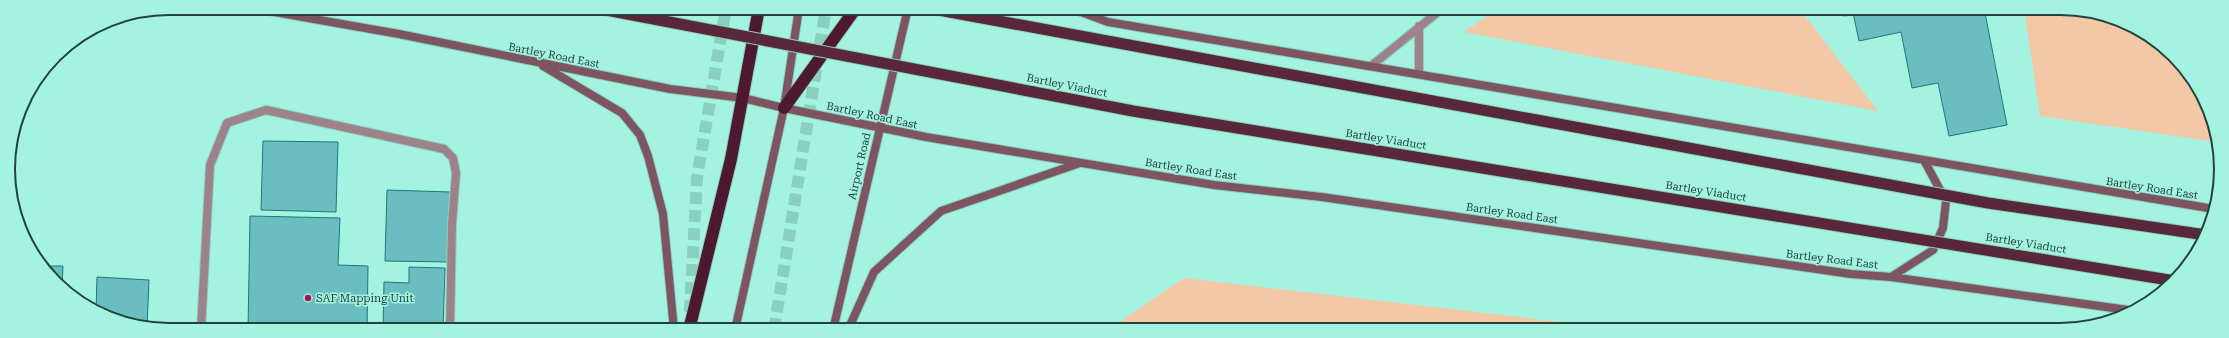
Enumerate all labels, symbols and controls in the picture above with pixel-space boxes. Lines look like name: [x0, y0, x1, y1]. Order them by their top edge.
street label: Bartley Road East: [507, 40, 601, 71]
street label: Bartley Viaduct: [1025, 71, 1108, 100]
street label: Bartley Road East: [825, 99, 919, 132]
street label: Bartley Viaduct: [1344, 127, 1427, 152]
street label: Airport Road: [845, 131, 873, 201]
street label: Bartley Road East: [1144, 156, 1238, 183]
street label: Bartley Road East: [2105, 175, 2199, 202]
street label: Bartley Viaduct: [1664, 179, 1747, 204]
street label: Bartley Road East: [1465, 201, 1559, 226]
street label: Bartley Viaduct: [1984, 231, 2067, 256]
street label: Bartley Road East: [1785, 247, 1879, 272]
place label: SAF Mapping Unit: [316, 292, 413, 305]
marker: SAF Mapping Unit: [303, 293, 313, 303]

